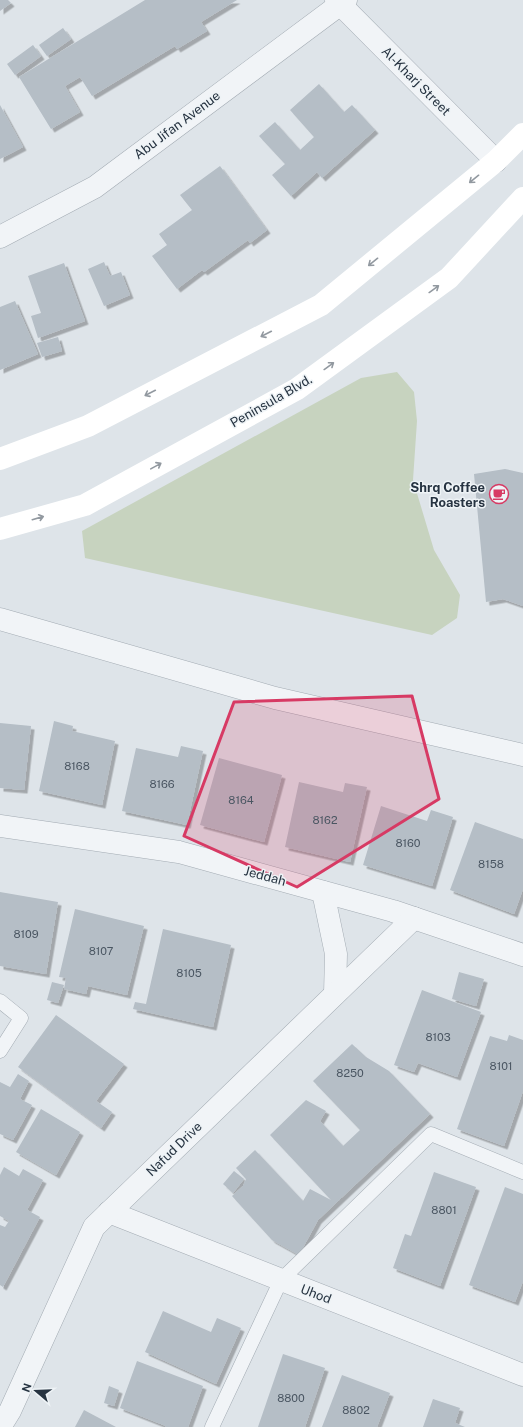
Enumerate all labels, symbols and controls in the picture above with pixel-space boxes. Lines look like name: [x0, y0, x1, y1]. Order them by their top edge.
street label: Al-Kharj Street: [379, 44, 453, 118]
street label: Abu Jifan Avenue: [131, 88, 223, 162]
one-way arrow: [468, 175, 479, 184]
one-way arrow: [368, 257, 379, 266]
one-way arrow: [428, 285, 439, 293]
one-way arrow: [260, 330, 272, 338]
one-way arrow: [323, 362, 334, 370]
street label: Peninsula Blvd.: [228, 372, 315, 430]
one-way arrow: [145, 390, 157, 398]
one-way arrow: [150, 462, 162, 470]
place label: Shrq Coffee Roasters: [410, 480, 485, 510]
cafe icon: Shrq Coffee Roasters: [488, 483, 510, 505]
one-way arrow: [31, 514, 44, 521]
house number: 8168: [64, 760, 90, 772]
house number: 8166: [149, 778, 175, 790]
house number: 8164: [228, 794, 254, 806]
house number: 8162: [312, 814, 338, 826]
house number: 8160: [395, 837, 421, 849]
house number: 8158: [478, 858, 504, 870]
street label: Jeddah: [242, 863, 288, 889]
house number: 8109: [13, 928, 39, 940]
house number: 8107: [89, 945, 114, 957]
house number: 8105: [176, 967, 202, 979]
house number: 8103: [425, 1031, 451, 1043]
house number: 8101: [490, 1060, 512, 1072]
house number: 8250: [336, 1067, 364, 1079]
street label: Nafud Drive: [143, 1119, 205, 1179]
house number: 8801: [431, 1204, 457, 1216]
street label: Uhod: [299, 1281, 333, 1307]
north arrow: [16, 1371, 56, 1411]
text: N: [19, 1382, 34, 1394]
house number: 8800: [277, 1392, 305, 1404]
house number: 8802: [342, 1404, 370, 1416]

